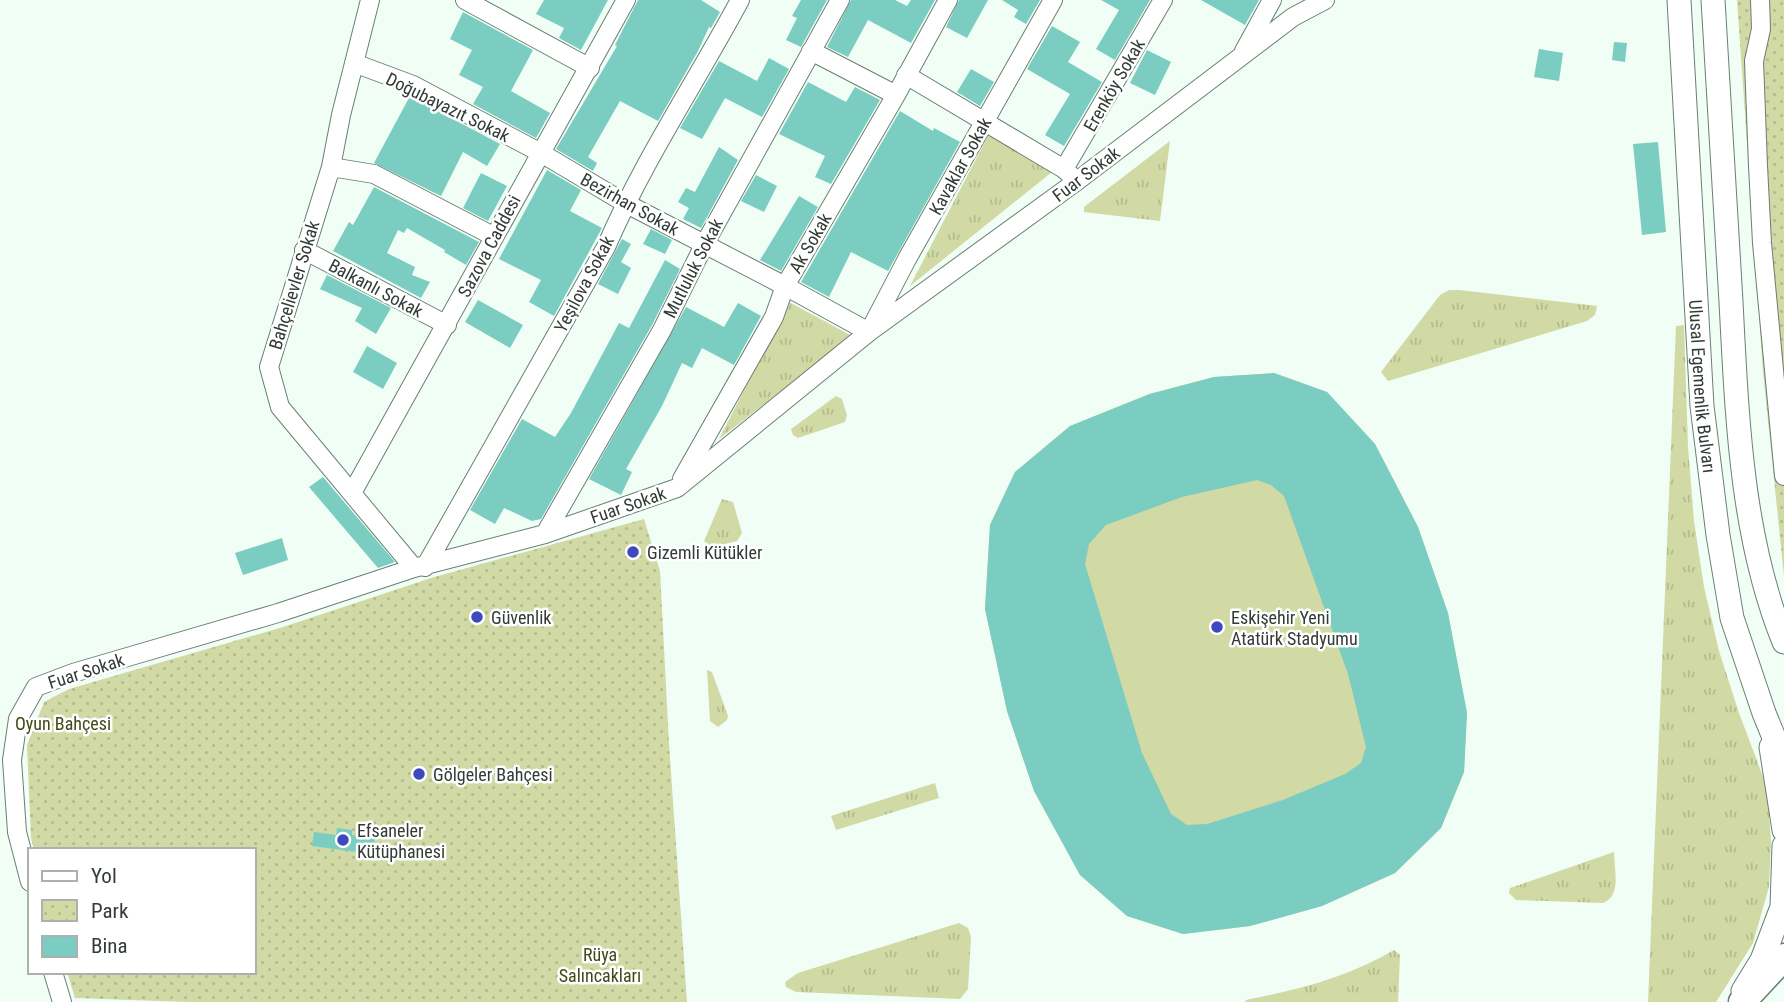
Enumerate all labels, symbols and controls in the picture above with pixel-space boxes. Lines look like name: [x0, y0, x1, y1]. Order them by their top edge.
street label: Erenköy Sokak: [1079, 35, 1149, 135]
street label: Doğubayazıt Sokak: [383, 68, 513, 146]
street label: Kavaklar Sokak: [925, 114, 995, 218]
street label: Fuar Sokak: [1048, 142, 1124, 206]
street label: Bezirhan Sokak: [577, 168, 683, 240]
street label: Sazova Caddesi: [453, 191, 525, 301]
street label: Ak Sokak: [784, 209, 836, 277]
street label: Mutluluk Sokak: [659, 215, 727, 321]
street label: Bahçelievler Sokak: [264, 218, 324, 352]
street label: Yeşilova Sokak: [550, 232, 618, 336]
street label: Balkanlı Sokak: [325, 254, 427, 322]
street label: Ulusal Egemenlik Bulvarı: [1685, 299, 1721, 474]
street label: Fuar Sokak: [587, 482, 669, 528]
place label: Gizemli Kütükler: [647, 542, 763, 563]
marker: Gizemli Kütükler: [625, 544, 641, 560]
place label: Güvenlik: [491, 607, 551, 628]
place label: Eskişehir Yeni Atatürk Stadyumu: [1231, 607, 1358, 649]
marker: Güvenlik: [469, 609, 485, 625]
marker: Eskişehir Yeni Atatürk Stadyumu: [1209, 619, 1225, 635]
street label: Fuar Sokak: [45, 649, 127, 693]
park label: Oyun Bahçesi: [15, 713, 111, 734]
place label: Gölgeler Bahçesi: [433, 764, 553, 785]
marker: Gölgeler Bahçesi: [411, 766, 427, 782]
place label: Efsaneler Kütüphanesi: [357, 820, 445, 862]
marker: Efsaneler Kütüphanesi: [335, 832, 351, 848]
legend: [28, 848, 256, 974]
text: Yol: [91, 864, 117, 888]
text: Park: [91, 899, 129, 923]
text: Bina: [91, 934, 128, 958]
park label: Rüya Salıncakları: [559, 944, 641, 986]

